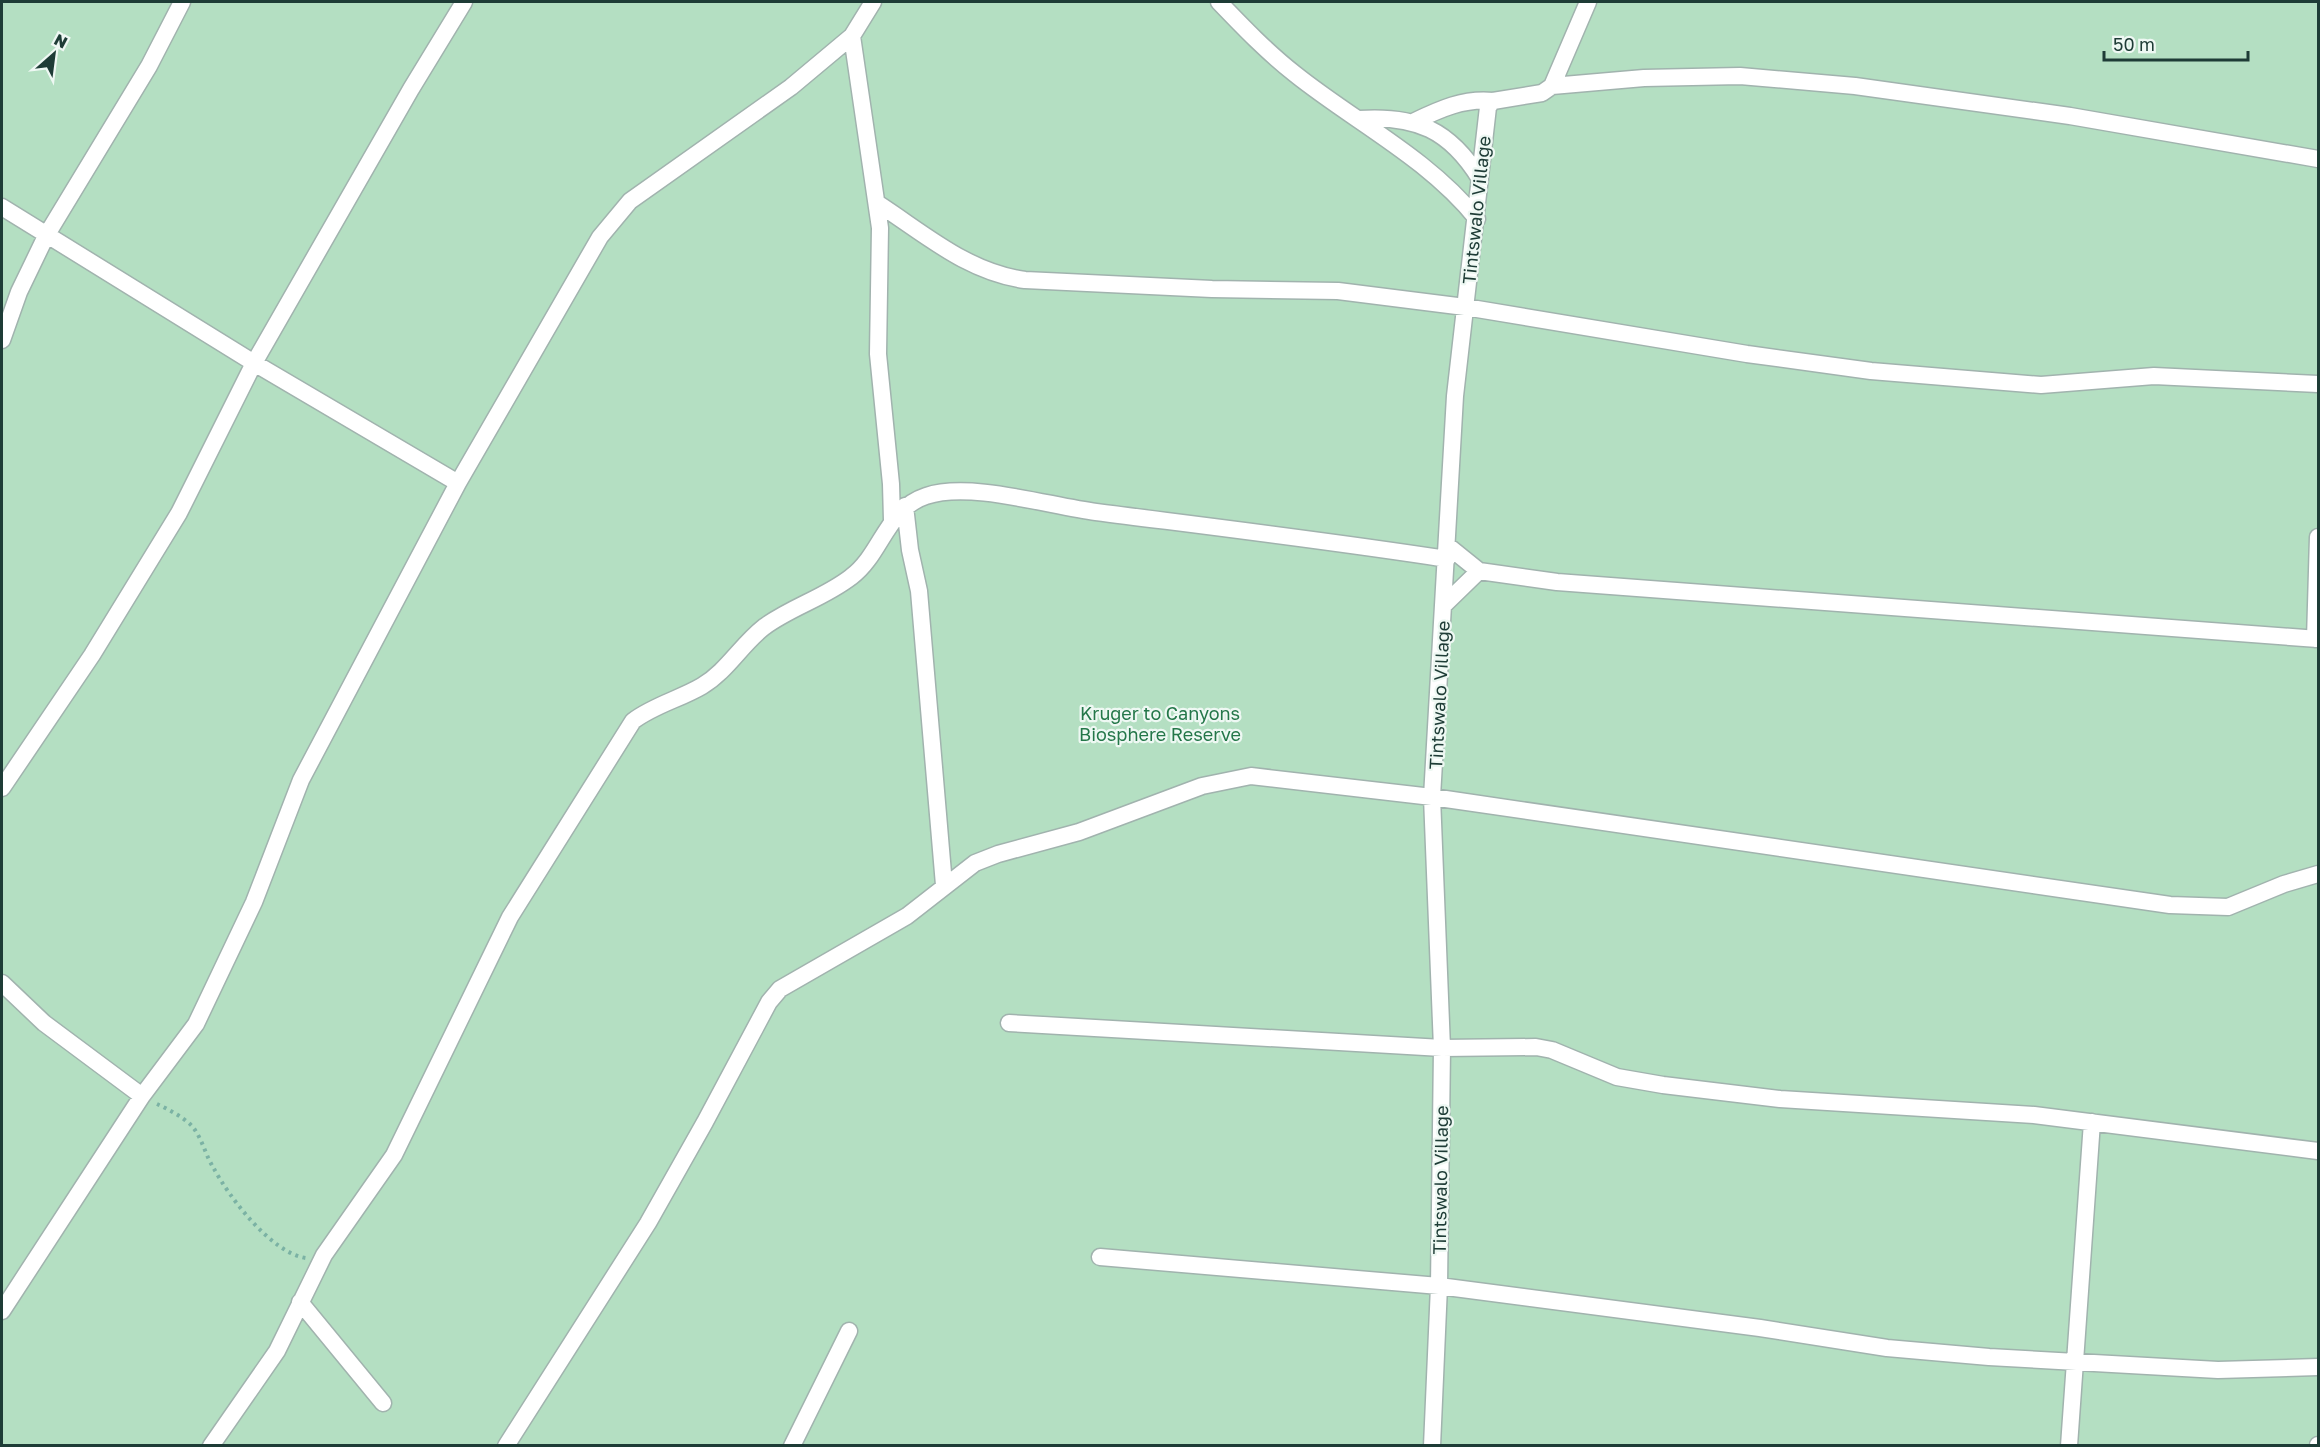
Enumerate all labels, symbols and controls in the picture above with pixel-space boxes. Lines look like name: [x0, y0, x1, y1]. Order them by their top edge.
north arrow: [24, 24, 84, 84]
scale bar: [2104, 24, 2248, 62]
text: N: [51, 29, 71, 52]
text: 50 m: [2113, 33, 2155, 55]
street label: Tintswalo Village: [1457, 135, 1495, 285]
street label: Tintswalo Village: [1424, 620, 1454, 770]
park label: Kruger to Canyons Biosphere Reserve: [1079, 702, 1241, 745]
street label: Tintswalo Village: [1428, 1105, 1452, 1255]

